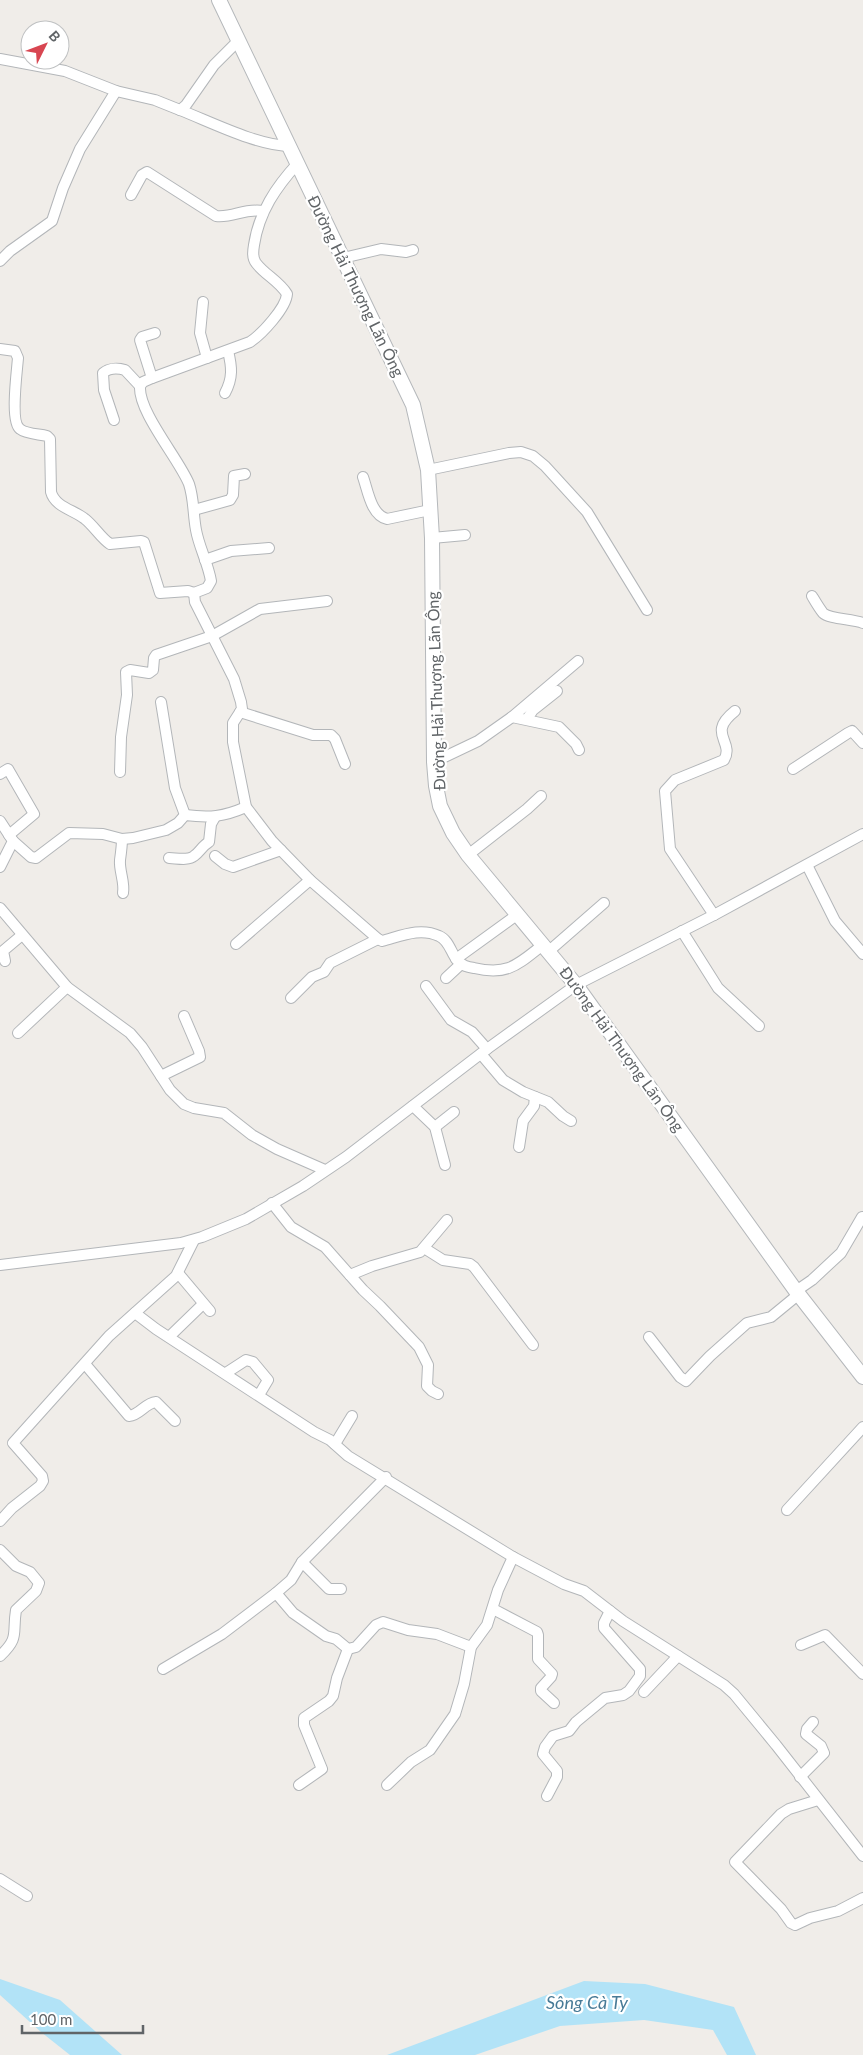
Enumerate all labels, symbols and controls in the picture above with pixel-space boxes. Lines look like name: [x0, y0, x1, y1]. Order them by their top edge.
north arrow: [20, 20, 70, 70]
text: B: [46, 27, 64, 45]
street label: Đường Hải Thượng Lãn Ông: [304, 192, 409, 380]
street label: Đường Hải Thượng Lãn Ông: [423, 591, 448, 791]
street label: Đường Hải Thượng Lãn Ông: [556, 963, 689, 1135]
water label: Sông Cà Ty: [546, 1991, 628, 2013]
scale bar: [22, 2002, 144, 2034]
text: 100 m: [30, 2010, 72, 2028]

